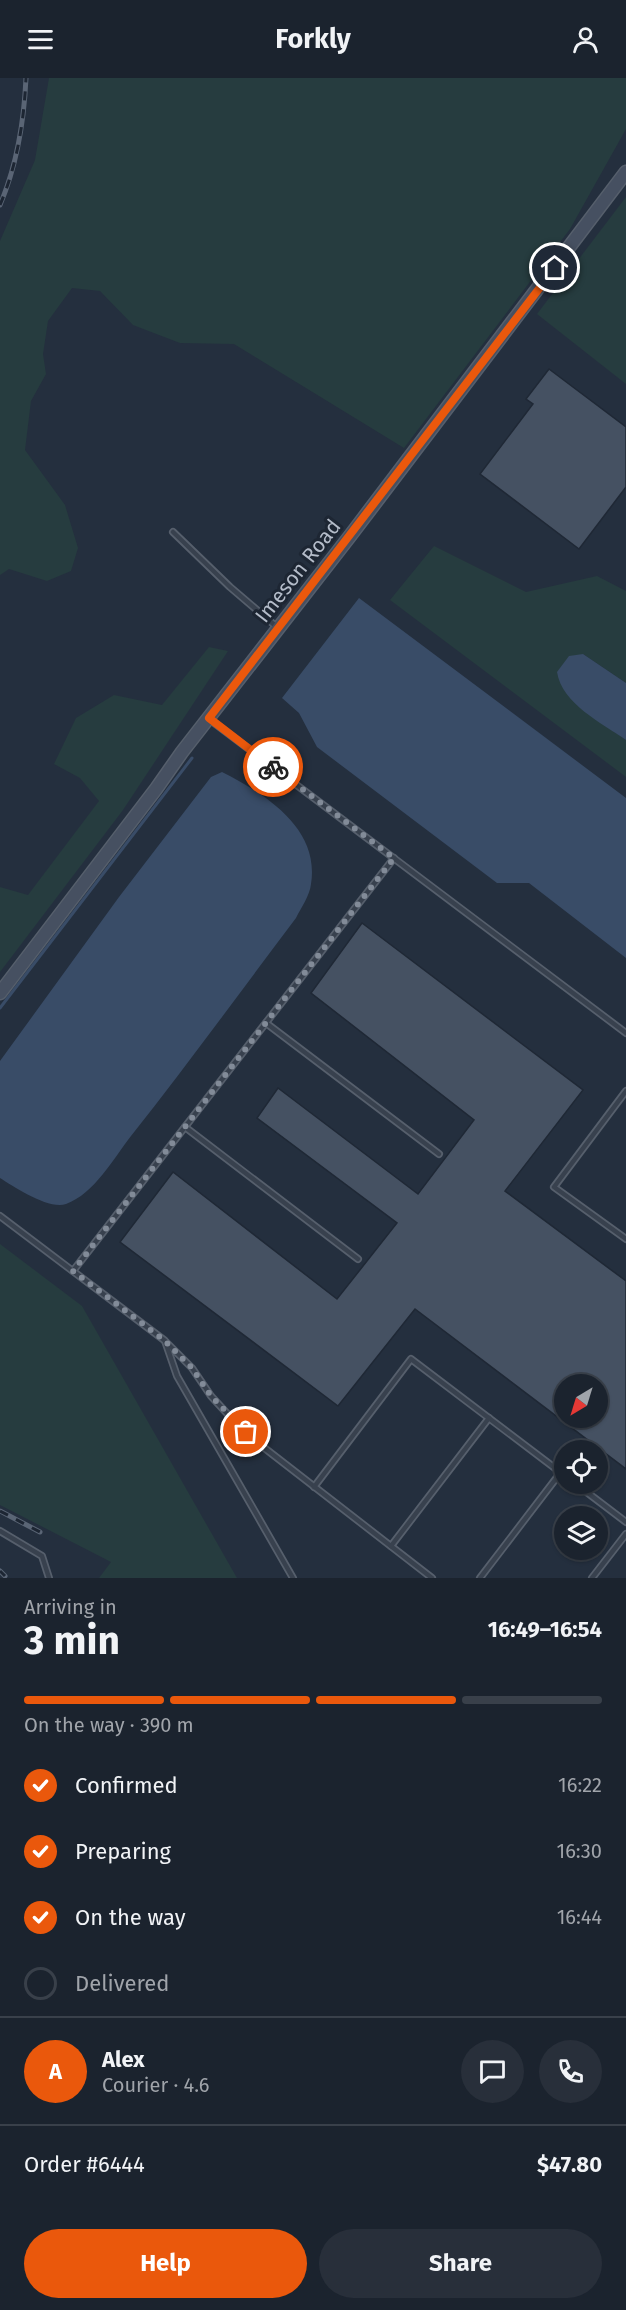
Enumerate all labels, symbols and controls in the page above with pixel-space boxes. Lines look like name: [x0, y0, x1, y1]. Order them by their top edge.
icon: menu: [24, 23, 57, 56]
text: Forkly: [275, 23, 351, 55]
icon: person: [569, 23, 602, 56]
pin: [529, 242, 580, 293]
icon: home: [538, 251, 571, 284]
street label: Imeson Road: [250, 514, 346, 628]
courier: [243, 737, 303, 797]
icon: bike: [257, 751, 290, 784]
north arrow: [554, 1374, 608, 1428]
map controls: [554, 1374, 608, 1560]
pin: [220, 1406, 271, 1457]
icon: bag: [229, 1415, 262, 1448]
button: locate: [554, 1440, 608, 1494]
button: layers: [554, 1506, 608, 1560]
text: Arriving in: [24, 1595, 117, 1619]
text: 16:49–16:54: [488, 1616, 602, 1643]
text: 3 min: [24, 1618, 120, 1664]
text: On the way · 390 m: [24, 1713, 194, 1737]
icon: check: [24, 1769, 57, 1802]
text: Confirmed: [75, 1772, 178, 1799]
text: 16:22: [558, 1773, 602, 1797]
icon: check: [24, 1835, 57, 1868]
text: Preparing: [75, 1838, 171, 1865]
text: 16:30: [557, 1839, 602, 1863]
icon: check: [24, 1901, 57, 1934]
text: On the way: [75, 1904, 186, 1931]
text: 16:44: [557, 1905, 602, 1929]
text: Delivered: [75, 1970, 170, 1997]
button: chat: [461, 2040, 524, 2103]
button: phone: [539, 2040, 602, 2103]
text: Alex: [102, 2046, 145, 2073]
text: A: [49, 2058, 62, 2085]
text: Courier · 4.6: [102, 2073, 209, 2097]
text: Order #6444: [24, 2151, 145, 2178]
text: $47.80: [537, 2151, 602, 2178]
button: Help: [24, 2229, 307, 2298]
button: Share: [319, 2229, 602, 2298]

